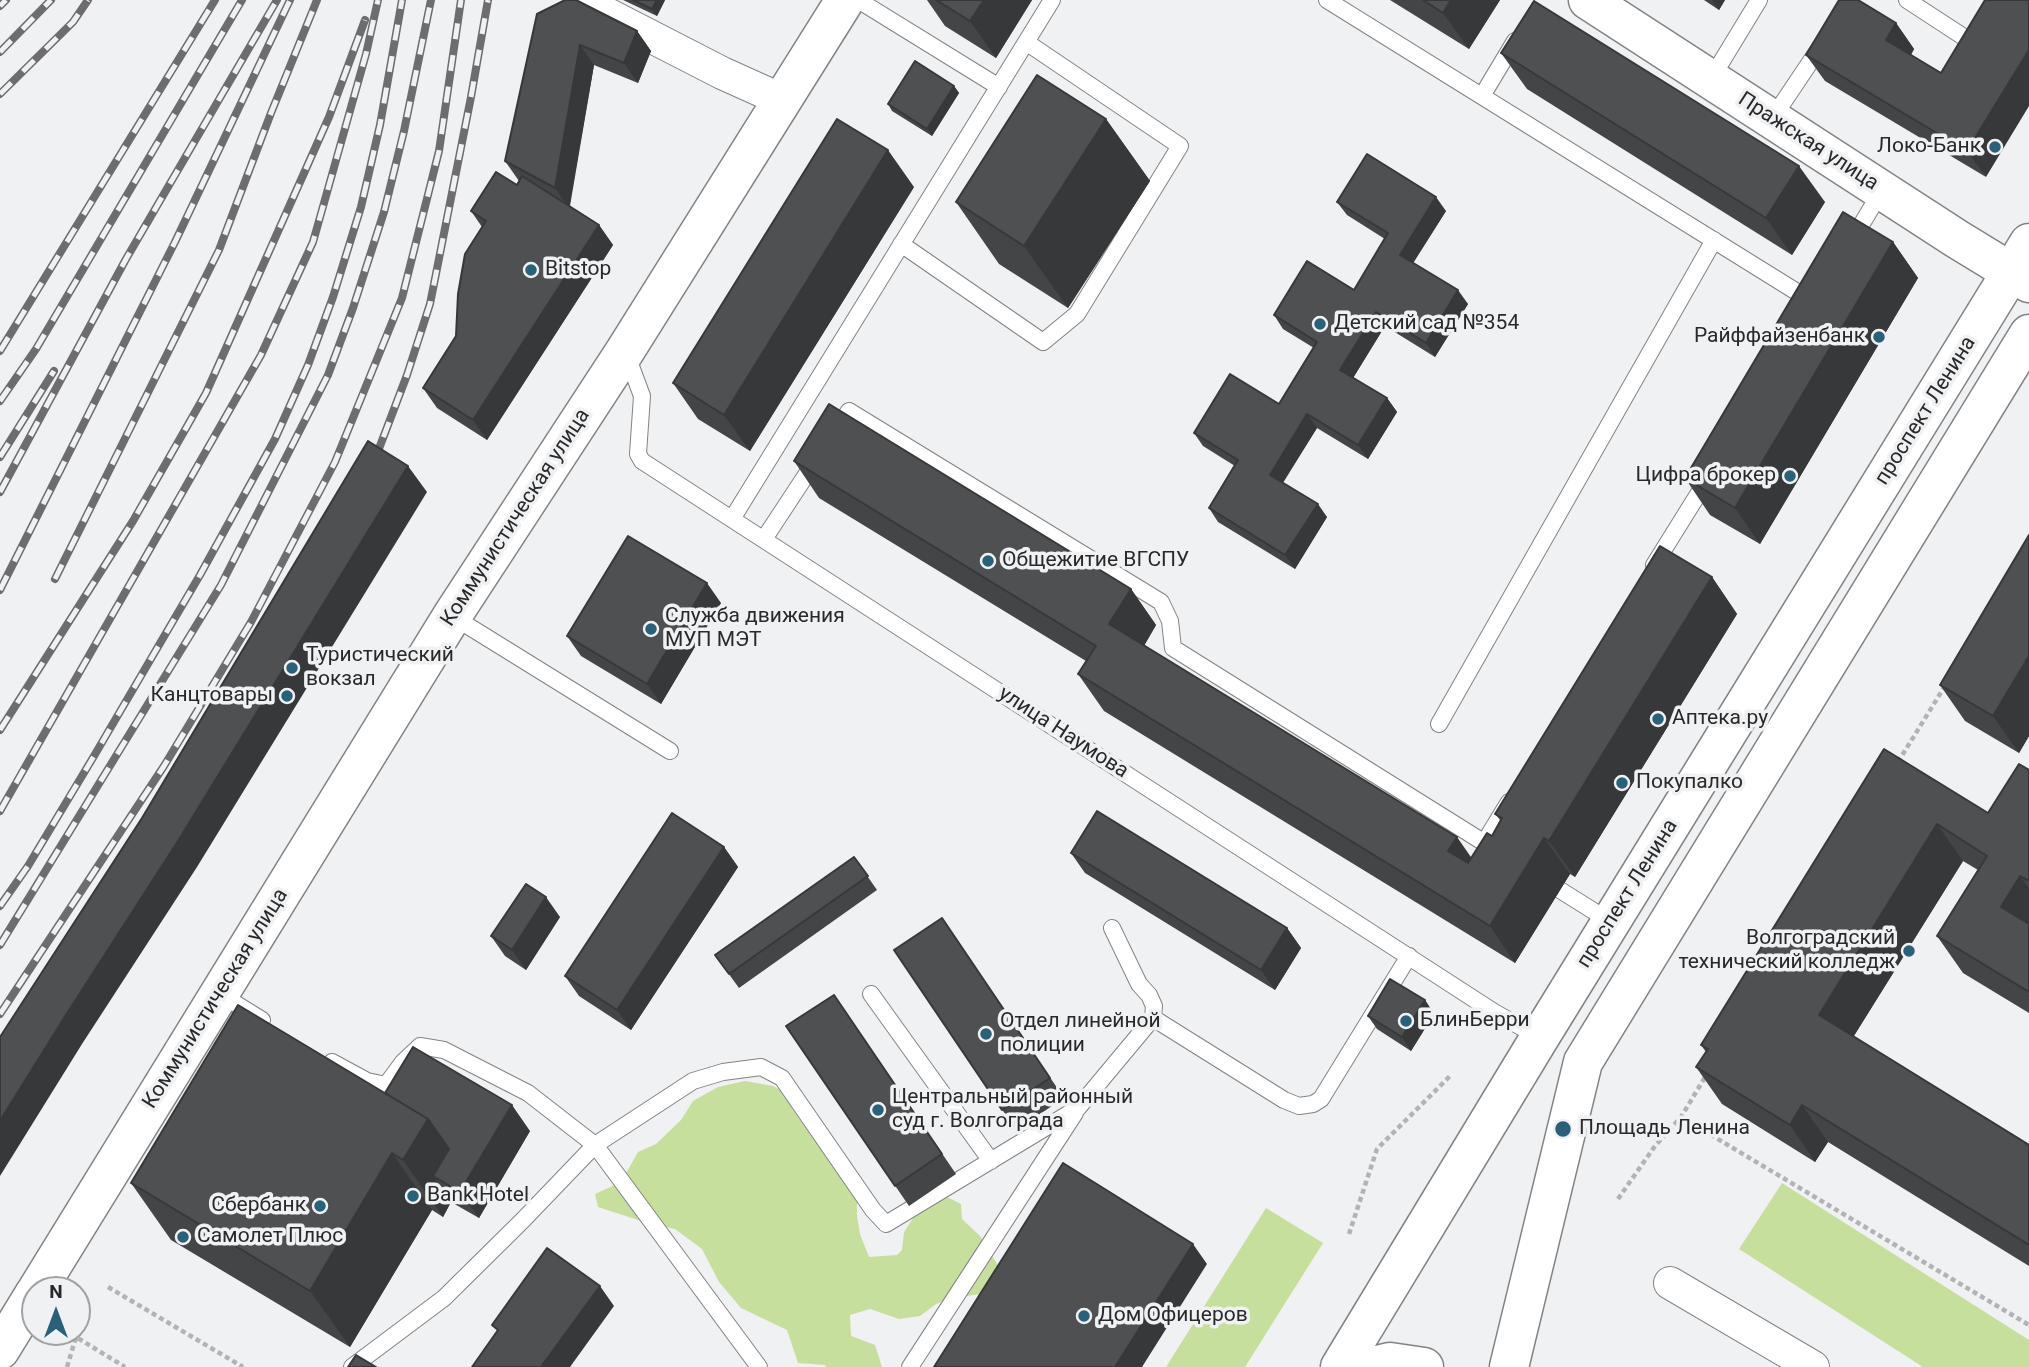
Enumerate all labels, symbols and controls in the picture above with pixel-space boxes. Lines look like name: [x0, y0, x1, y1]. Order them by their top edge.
street label: Пражская улица: [1733, 87, 1883, 197]
place label: Локо-Банк: [1877, 134, 1981, 160]
marker: Локо-Банк: [1987, 139, 2003, 155]
place label: Bitstop: [545, 257, 611, 283]
marker: Bitstop: [523, 262, 539, 278]
place label: Детский сад №354: [1334, 311, 1519, 337]
marker: Детский сад №354: [1312, 316, 1328, 332]
place label: Райффайзенбанк: [1694, 324, 1865, 350]
marker: Райффайзенбанк: [1871, 329, 1887, 345]
street label: проспект Ленина: [1870, 332, 1982, 490]
street label: Коммунистическая улица: [436, 404, 596, 632]
place label: Цифра брокер: [1636, 463, 1776, 489]
marker: Цифра брокер: [1782, 468, 1798, 484]
place label: Общежитие ВГСПУ: [1002, 548, 1189, 574]
marker: Общежитие ВГСПУ: [980, 553, 996, 569]
place label: Служба движения МУП МЭТ: [665, 604, 845, 654]
marker: Служба движения МУП МЭТ: [643, 621, 659, 637]
place label: Туристический вокзал: [306, 643, 454, 693]
marker: Туристический вокзал: [284, 660, 300, 676]
street label: улица Наумова: [993, 682, 1133, 784]
place label: Канцтовары: [151, 683, 273, 709]
marker: Канцтовары: [279, 688, 295, 704]
place label: Аптека.ру: [1672, 706, 1768, 732]
marker: Аптека.ру: [1650, 711, 1666, 727]
place label: Покупалко: [1636, 770, 1743, 796]
marker: Покупалко: [1614, 775, 1630, 791]
street label: проспект Ленина: [1572, 815, 1684, 973]
street label: Коммунистическая улица: [138, 884, 294, 1114]
place label: Волгоградский технический колледж: [1678, 926, 1895, 976]
marker: Волгоградский технический колледж: [1901, 943, 1917, 959]
place label: БлинБерри: [1420, 1008, 1530, 1034]
place label: Отдел линейной полиции: [1000, 1009, 1161, 1059]
marker: БлинБерри: [1398, 1013, 1414, 1029]
marker: Отдел линейной полиции: [978, 1026, 994, 1042]
place label: Центральный районный суд г. Волгограда: [892, 1085, 1133, 1135]
marker: Центральный районный суд г. Волгограда: [870, 1102, 886, 1118]
place label: Площадь Ленина: [1579, 1116, 1750, 1142]
marker: Площадь Ленина: [1553, 1119, 1573, 1139]
place label: Bank Hotel: [427, 1183, 529, 1209]
marker: Bank Hotel: [405, 1188, 421, 1204]
place label: Сбербанк: [211, 1193, 306, 1219]
marker: Сбербанк: [312, 1198, 328, 1214]
place label: Самолет Плюс: [197, 1224, 343, 1250]
marker: Самолет Плюс: [175, 1229, 191, 1245]
north arrow: [21, 1276, 91, 1346]
text: N: [49, 1280, 63, 1303]
place label: Дом Офицеров: [1098, 1303, 1248, 1329]
marker: Дом Офицеров: [1076, 1308, 1092, 1324]

